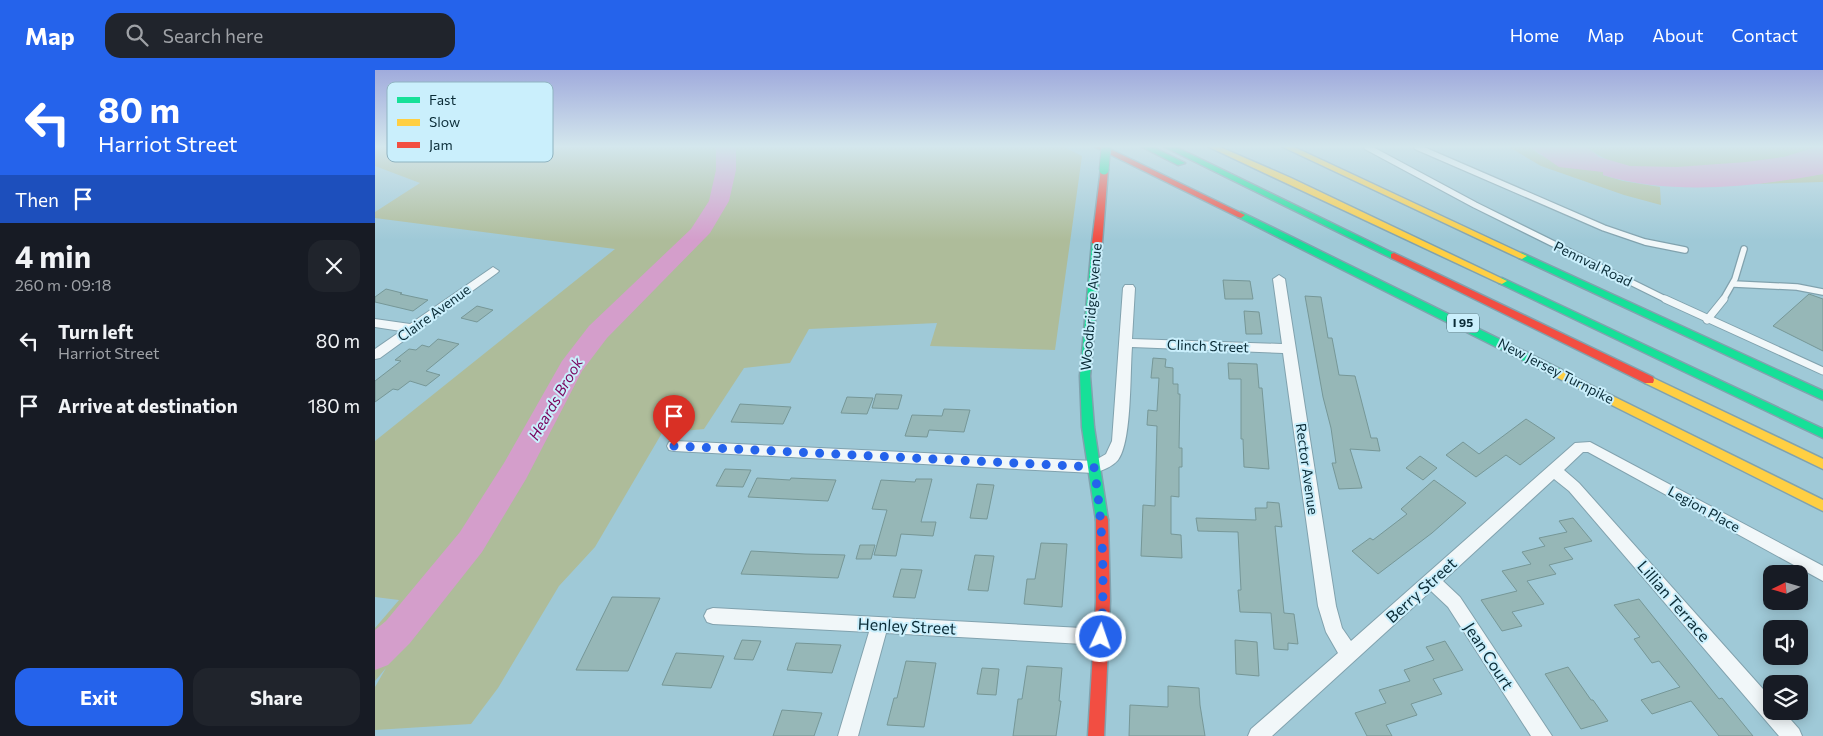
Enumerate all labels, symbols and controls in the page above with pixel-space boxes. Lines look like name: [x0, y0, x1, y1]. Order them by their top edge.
search box: [105, 13, 455, 58]
text: Map: [25, 21, 75, 50]
icon: search: [123, 21, 151, 49]
text: Search here: [163, 24, 263, 47]
text: Home: [1510, 24, 1559, 46]
text: Map: [1587, 24, 1624, 46]
text: About: [1652, 24, 1704, 46]
text: Contact: [1732, 24, 1798, 46]
legend: [387, 82, 553, 162]
text: 80 m: [98, 87, 180, 130]
icon: left: [15, 90, 80, 155]
text: Fast: [429, 91, 456, 108]
text: Slow: [429, 113, 460, 130]
text: Harriot Street: [98, 130, 238, 157]
text: Jam: [429, 136, 453, 153]
icon: arrive: [69, 185, 97, 213]
text: Then: [15, 188, 59, 211]
text: 4 min: [15, 237, 91, 274]
street label: Pennval Road: [1551, 237, 1635, 290]
button: close: [308, 240, 360, 292]
street label: Woodbridge Avenue: [1076, 243, 1105, 371]
text: 260 m · 09:18: [15, 275, 111, 294]
street label: Claire Avenue: [394, 280, 474, 345]
road number: I 95: [1447, 314, 1479, 332]
text: Turn left: [58, 320, 133, 343]
icon: left: [15, 327, 43, 355]
text: 80 m: [316, 329, 360, 352]
street label: New Jersey Turnpike: [1495, 334, 1617, 407]
street label: Clinch Street: [1167, 336, 1250, 355]
text: Harriot Street: [58, 343, 160, 362]
water label: Heards Brook: [524, 353, 587, 443]
icon: arrive: [15, 392, 43, 420]
text: Arrive at destination: [58, 394, 238, 417]
text: 180 m: [308, 394, 360, 417]
pin: [653, 395, 695, 446]
icon: arrive: [660, 402, 688, 430]
street label: Rector Avenue: [1293, 422, 1322, 516]
street label: Legion Place: [1665, 482, 1743, 535]
street label: Berry Street: [1382, 553, 1460, 626]
street label: Lillian Terrace: [1634, 556, 1715, 645]
north arrow: [1763, 565, 1807, 610]
map controls: [1763, 565, 1808, 720]
position arrow: [1074, 610, 1126, 662]
street label: Henley Street: [857, 613, 957, 638]
street label: Jean Court: [1461, 619, 1518, 693]
button: sound: [1763, 620, 1808, 665]
button: Exit: [15, 668, 183, 726]
button: Share: [193, 668, 360, 726]
button: layers: [1763, 675, 1808, 720]

